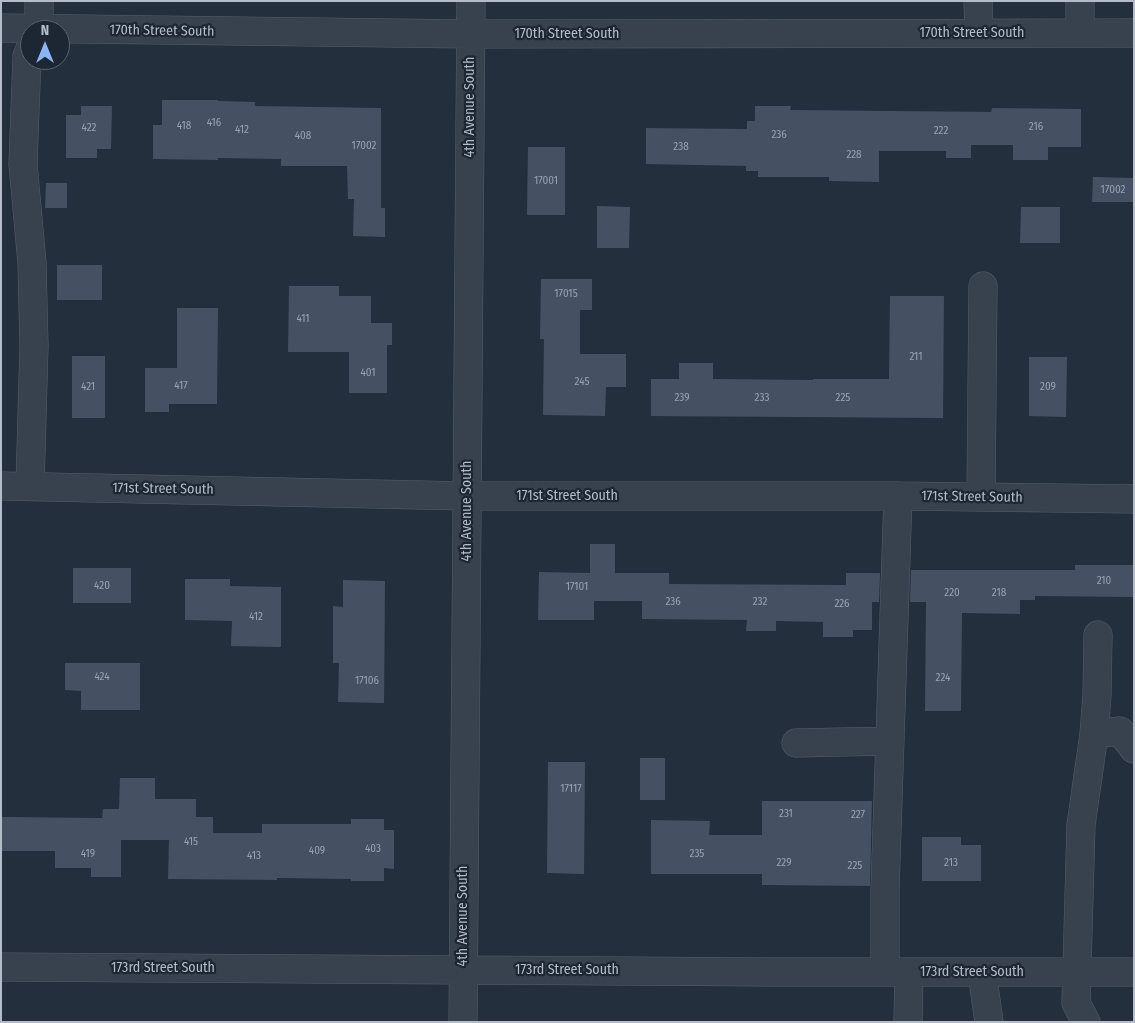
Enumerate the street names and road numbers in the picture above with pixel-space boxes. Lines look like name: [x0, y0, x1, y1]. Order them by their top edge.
street label: 170th Street South: [109, 22, 215, 40]
street label: 170th Street South: [920, 25, 1024, 41]
street label: 170th Street South: [515, 26, 619, 42]
street label: 4th Avenue South: [462, 57, 478, 157]
street label: 4th Avenue South: [459, 461, 475, 561]
street label: 171st Street South: [112, 480, 214, 498]
street label: 171st Street South: [516, 488, 618, 504]
street label: 171st Street South: [921, 488, 1023, 506]
street label: 4th Avenue South: [455, 866, 471, 966]
street label: 173rd Street South: [111, 960, 215, 976]
street label: 173rd Street South: [515, 962, 619, 978]
street label: 173rd Street South: [920, 964, 1024, 980]

